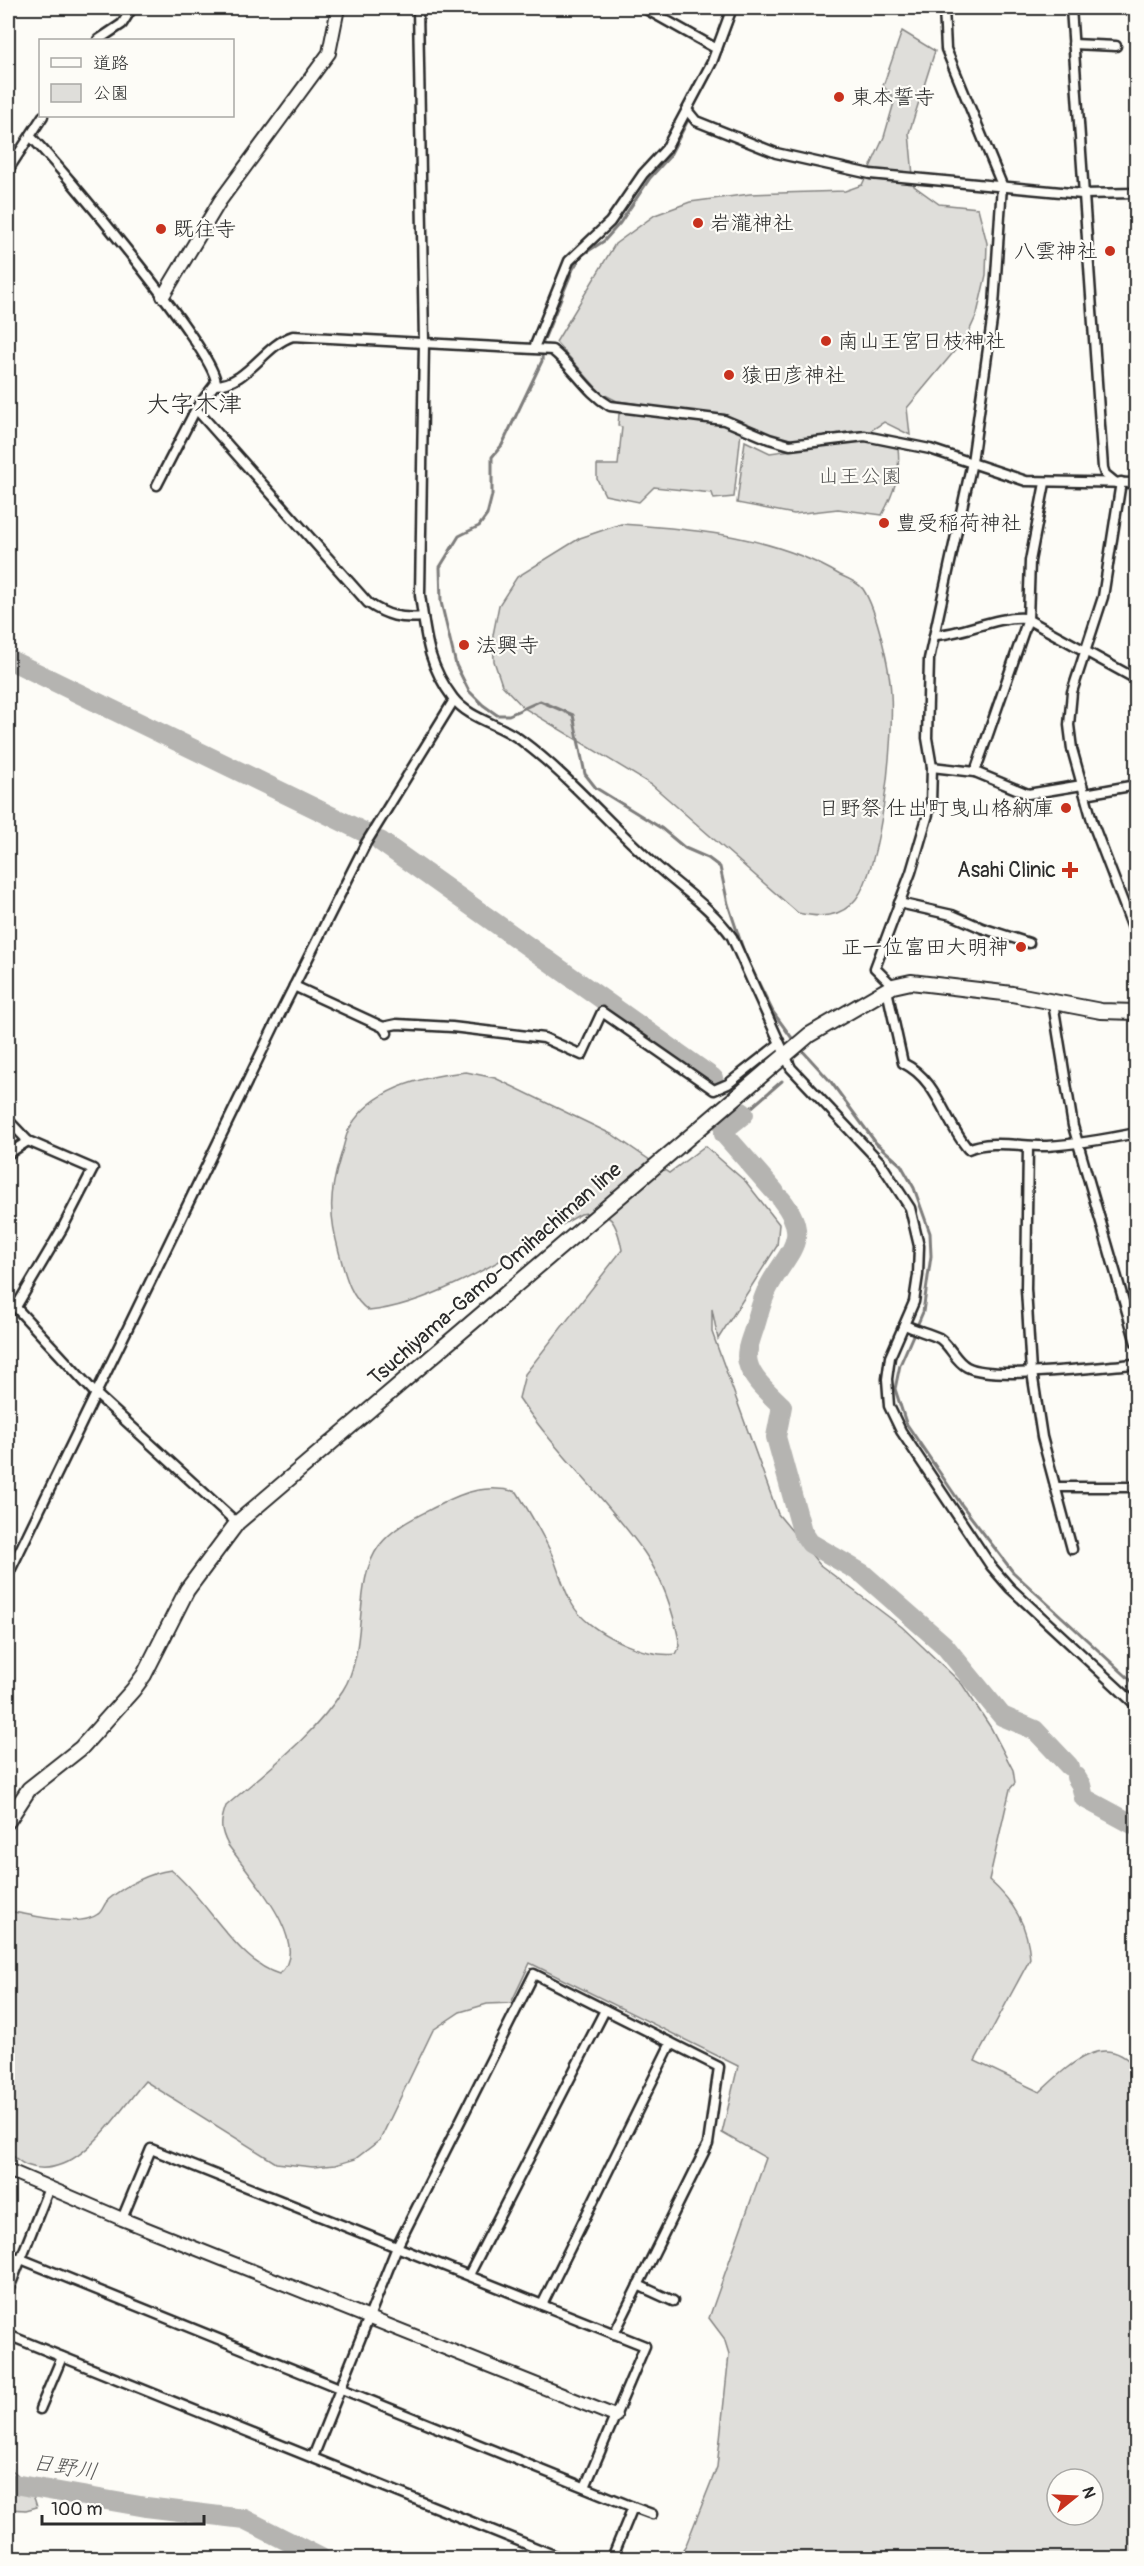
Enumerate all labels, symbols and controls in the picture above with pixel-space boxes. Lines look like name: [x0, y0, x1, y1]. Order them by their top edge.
legend: [39, 39, 234, 117]
text: 道路: [93, 52, 129, 75]
text: 公園: [93, 82, 129, 105]
place label: 東本誓寺: [851, 84, 935, 111]
marker: 東本誓寺: [832, 90, 846, 104]
place label: 岩瀧神社: [710, 210, 794, 237]
place label: 既往寺: [173, 216, 236, 243]
marker: 岩瀧神社: [691, 216, 705, 230]
marker: 既往寺: [154, 222, 168, 236]
place label: 八雲神社: [1014, 238, 1098, 265]
marker: 八雲神社: [1103, 244, 1117, 258]
place label: 南山王宮日枝神社: [838, 328, 1006, 355]
marker: 南山王宮日枝神社: [819, 334, 833, 348]
place label: 猿田彦神社: [741, 362, 846, 389]
marker: 猿田彦神社: [722, 368, 736, 382]
district label: 大字木津: [146, 390, 242, 419]
park label: 山王公園: [818, 463, 902, 490]
place label: 豊受稲荷神社: [896, 510, 1022, 537]
marker: 豊受稲荷神社: [877, 516, 891, 530]
place label: 法興寺: [476, 632, 539, 659]
marker: 法興寺: [457, 638, 471, 652]
place label: 日野祭 仕出町曳山格納庫: [818, 795, 1054, 822]
marker: 日野祭 仕出町曳山格納庫: [1059, 801, 1073, 815]
place label: Asahi Clinic: [957, 857, 1056, 884]
marker: Asahi Clinic: [1061, 861, 1079, 879]
place label: 正一位富田大明神: [841, 934, 1009, 961]
marker: 正一位富田大明神: [1014, 940, 1028, 954]
street label: Tsuchiyama-Gamo-Omihachiman line: [363, 1156, 628, 1392]
water label: 日野川: [30, 2448, 100, 2486]
north arrow: [1045, 2467, 1105, 2527]
text: N: [1077, 2484, 1100, 2501]
scale bar: [42, 2488, 204, 2526]
text: 100 m: [51, 2498, 103, 2521]

